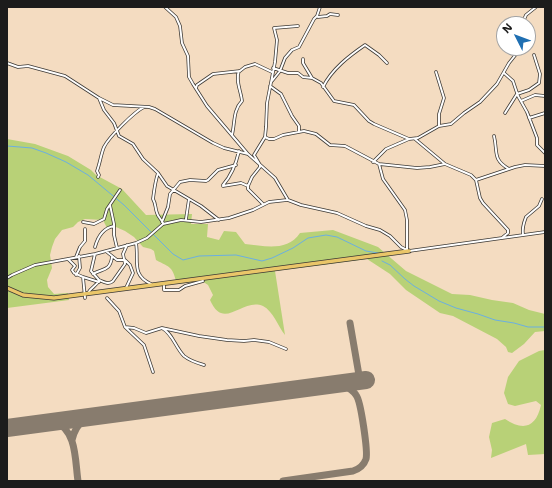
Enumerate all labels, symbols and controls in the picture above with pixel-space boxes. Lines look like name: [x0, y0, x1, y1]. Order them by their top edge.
north arrow: [496, 16, 536, 56]
text: N: [499, 20, 516, 37]

